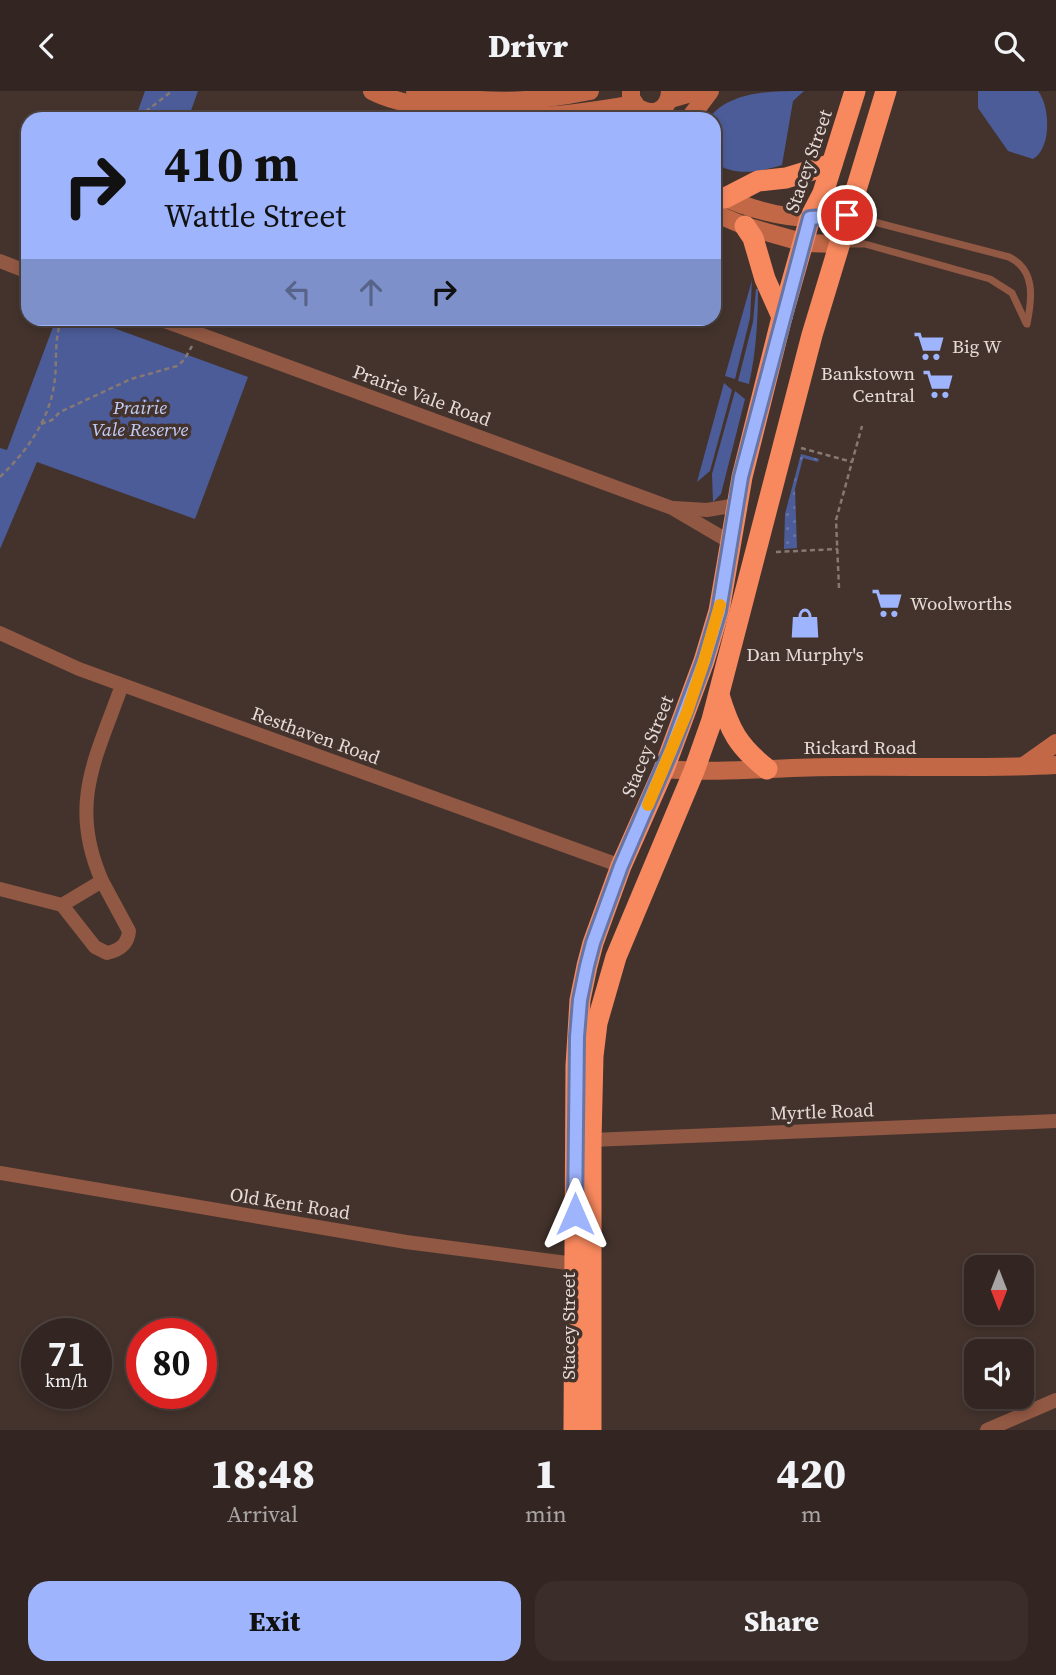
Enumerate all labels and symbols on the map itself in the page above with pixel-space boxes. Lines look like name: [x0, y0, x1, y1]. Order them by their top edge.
street label: Stacey Street: [778, 105, 838, 216]
pin: [817, 185, 877, 245]
supermarket icon: Big W: [912, 329, 946, 363]
place label: Big W: [952, 333, 1002, 359]
street label: Prairie Vale Road: [349, 358, 495, 432]
place label: Bankstown Central: [821, 360, 915, 408]
supermarket icon: Bankstown Central: [921, 367, 955, 401]
park label: Prairie Vale Reserve: [92, 394, 189, 442]
supermarket icon: Woolworths: [870, 586, 904, 620]
place label: Woolworths: [910, 590, 1012, 616]
shop icon: Dan Murphy's: [788, 606, 822, 640]
place label: Dan Murphy's: [746, 641, 864, 667]
street label: Stacey Street: [615, 691, 679, 801]
street label: Resthaven Road: [248, 700, 384, 770]
street label: Rickard Road: [803, 734, 917, 760]
street label: Myrtle Road: [770, 1096, 874, 1126]
position arrow: [538, 1177, 612, 1251]
street label: Old Kent Road: [228, 1181, 352, 1225]
north arrow: [964, 1255, 1034, 1325]
street label: Stacey Street: [555, 1271, 581, 1380]
speed limit sign: 80: [126, 1318, 217, 1409]

